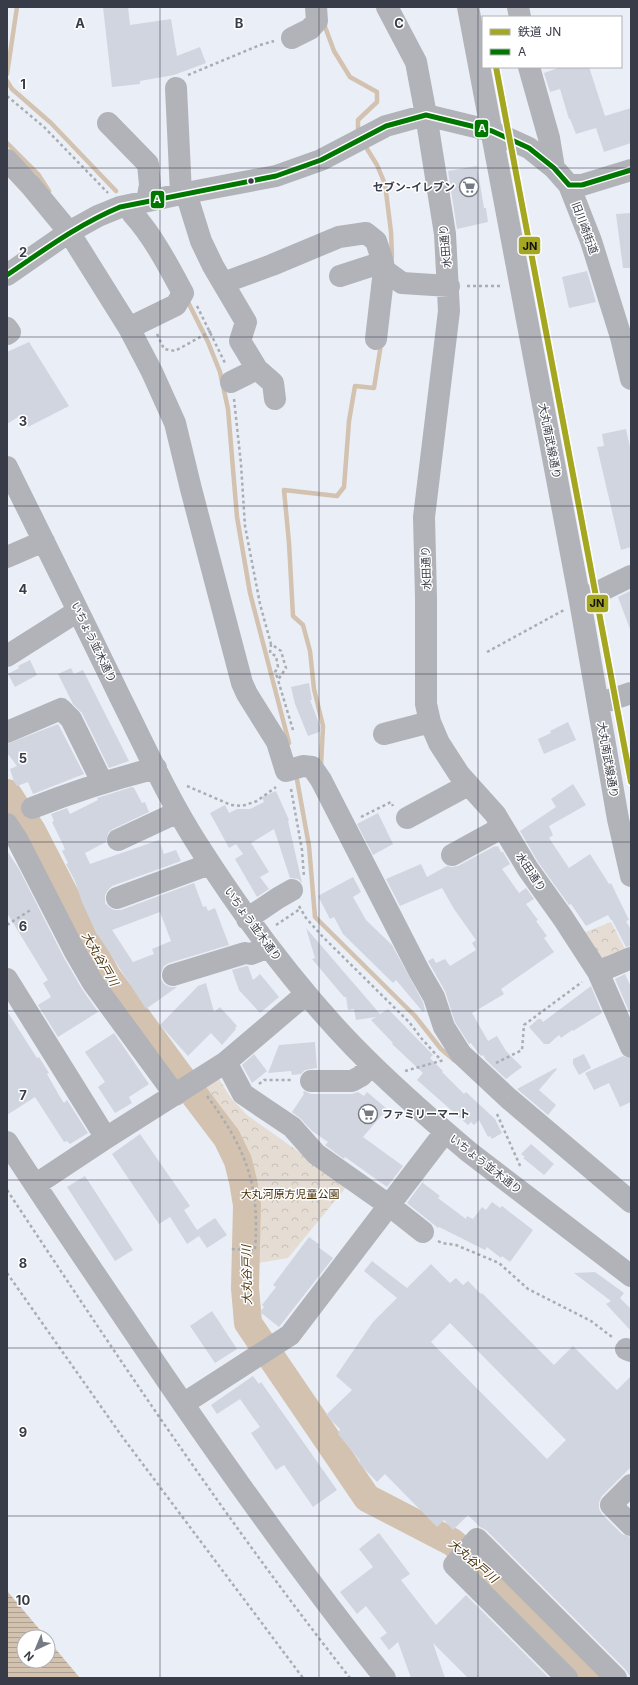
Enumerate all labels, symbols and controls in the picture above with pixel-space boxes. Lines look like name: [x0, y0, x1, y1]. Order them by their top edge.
text: A: [75, 15, 85, 31]
text: B: [235, 15, 244, 31]
text: C: [394, 15, 404, 31]
legend: [482, 16, 622, 68]
text: 鉄道 JN: [518, 24, 561, 39]
text: A: [518, 44, 526, 59]
text: 1: [20, 76, 26, 92]
line badge: A: [474, 119, 489, 138]
text: A: [478, 121, 486, 135]
unlabelled marker: [246, 176, 256, 186]
supermarket icon: セブン-イレブン: [458, 176, 480, 198]
place label: セブン-イレブン: [373, 180, 455, 194]
line badge: A: [150, 190, 165, 209]
text: A: [153, 192, 161, 206]
street label: 旧川崎街道: [569, 200, 601, 256]
street label: 水田通り: [436, 223, 454, 269]
line badge: JN: [518, 236, 541, 255]
text: JN: [523, 239, 537, 253]
text: 2: [19, 244, 27, 260]
street label: 大丸南武線通り: [536, 402, 564, 480]
text: 3: [19, 413, 27, 429]
street label: 水田通り: [418, 546, 434, 590]
text: 4: [19, 581, 28, 597]
line badge: JN: [586, 594, 609, 613]
text: JN: [590, 596, 604, 610]
street label: いちょう並木通り: [68, 599, 120, 685]
street label: 大丸南武線通り: [594, 721, 622, 799]
text: 5: [19, 750, 27, 766]
street label: 水田通り: [513, 850, 549, 894]
street label: いちょう並木通り: [221, 884, 285, 964]
text: 6: [19, 918, 27, 934]
water label: 大丸谷戸川: [79, 929, 123, 990]
text: 7: [19, 1087, 27, 1103]
supermarket icon: ファミリーマート: [357, 1103, 379, 1125]
place label: ファミリーマート: [382, 1107, 470, 1121]
street label: いちょう並木通り: [447, 1131, 525, 1197]
park label: 大丸河原方児童公園: [241, 1187, 340, 1201]
water label: 大丸谷戸川: [238, 1243, 255, 1305]
text: 8: [19, 1255, 27, 1271]
text: 9: [19, 1424, 27, 1440]
water label: 大丸谷戸川: [446, 1536, 503, 1587]
text: 10: [16, 1592, 30, 1608]
north arrow: [16, 1629, 56, 1669]
text: N: [21, 1648, 37, 1664]

